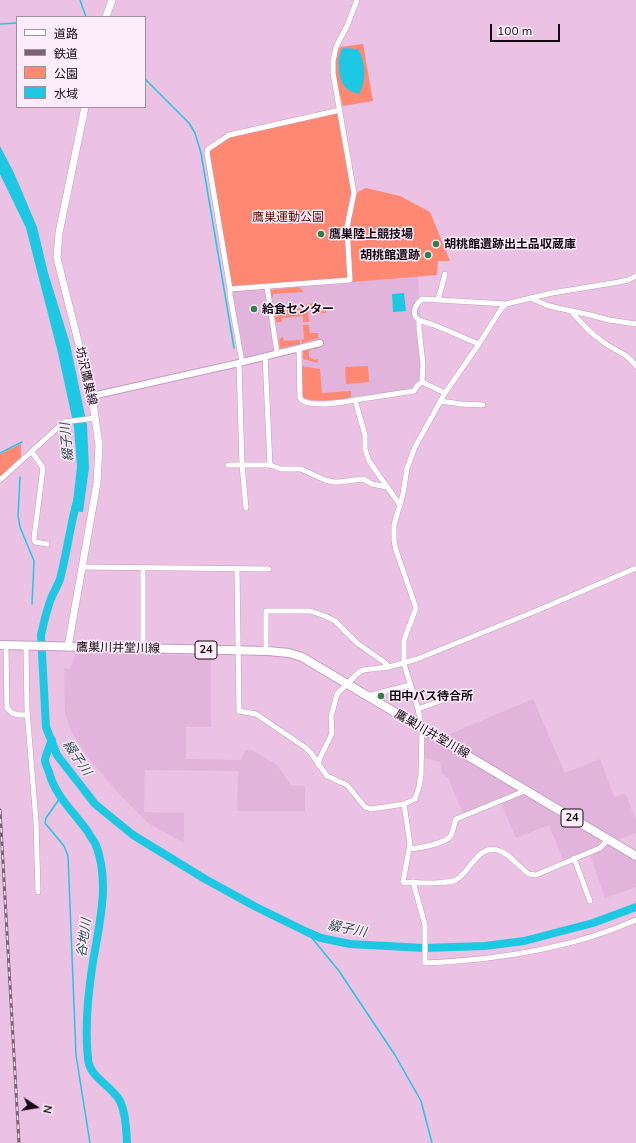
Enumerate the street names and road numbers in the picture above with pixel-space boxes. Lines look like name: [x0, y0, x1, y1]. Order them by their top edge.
street label: 坊沢鷹巣線: [72, 345, 100, 407]
street label: 鷹巣川井堂川線: [76, 640, 160, 656]
road number: 24: [195, 641, 217, 659]
street label: 鷹巣川井堂川線: [392, 707, 472, 761]
road number: 24: [561, 809, 583, 827]

